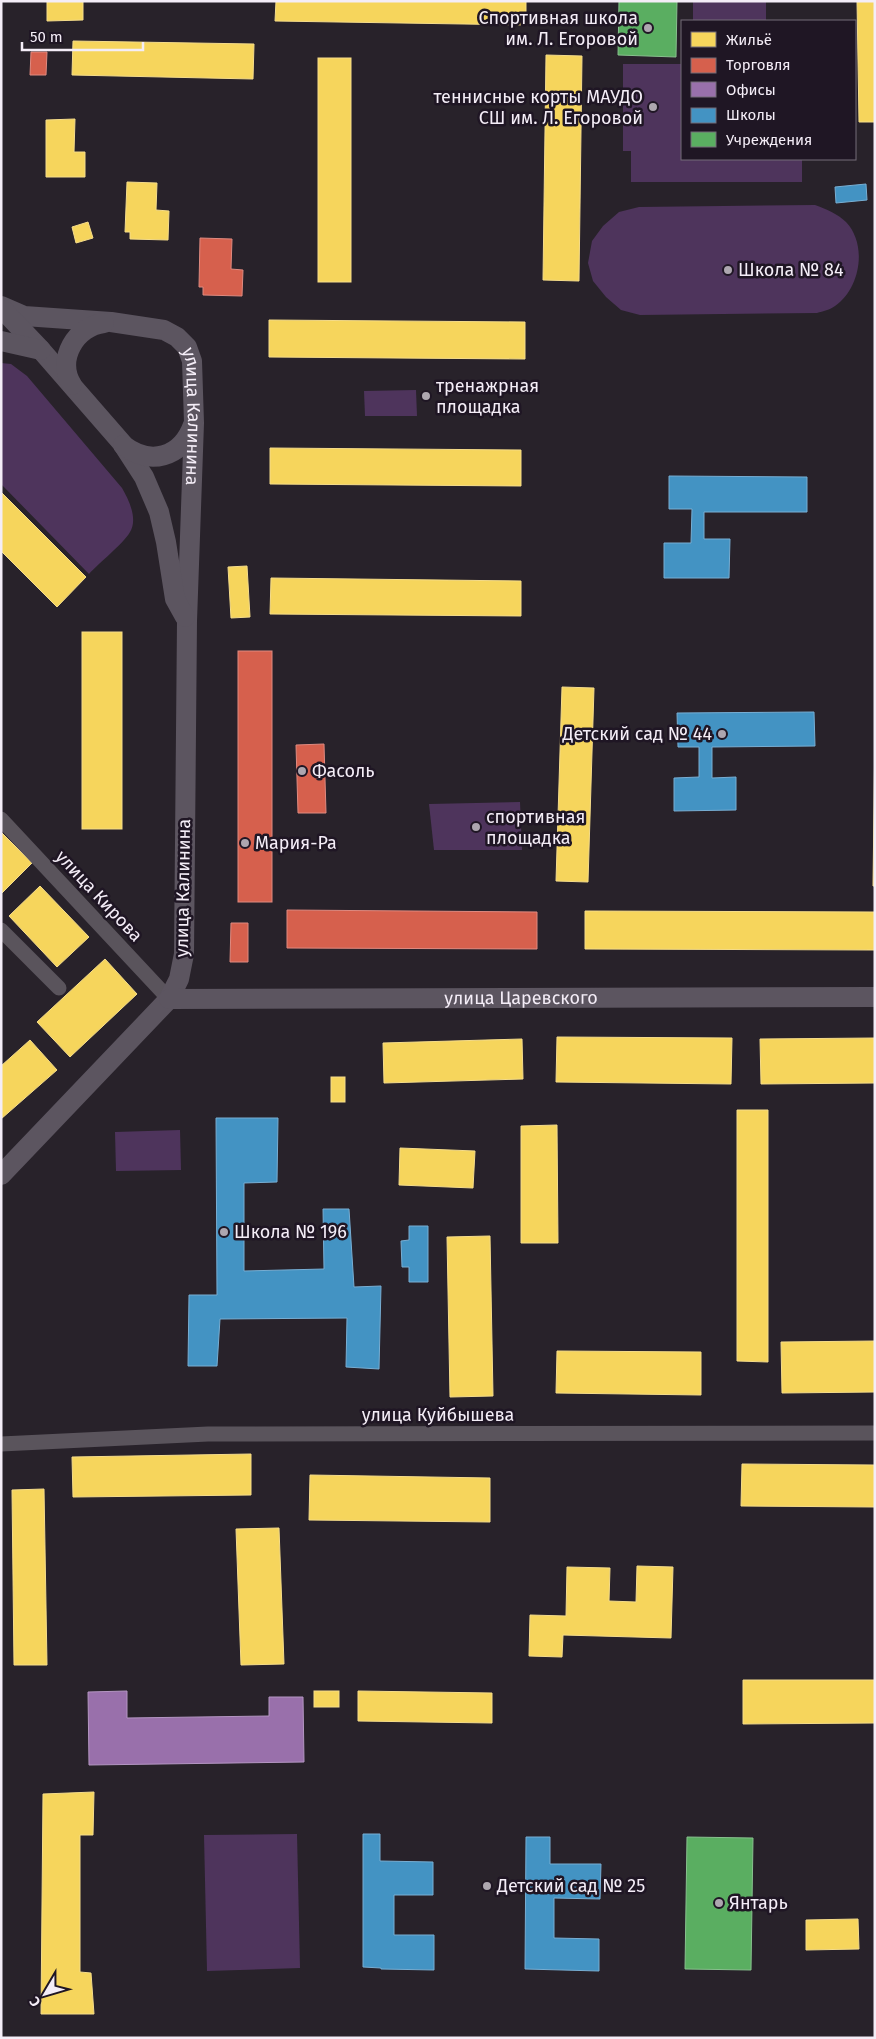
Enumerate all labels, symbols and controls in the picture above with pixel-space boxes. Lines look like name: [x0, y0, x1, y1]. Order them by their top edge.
place label: Спортивная школа им. Л. Егоровой: [479, 7, 638, 50]
scale bar: [22, 20, 144, 52]
legend: [681, 20, 856, 160]
marker: Спортивная школа им. Л. Егоровой: [642, 22, 654, 34]
text: 50 m: [30, 28, 63, 46]
text: Жильё: [726, 31, 772, 49]
text: Торговля: [726, 56, 791, 74]
text: Офисы: [726, 81, 776, 99]
place label: теннисные корты МАУДО СШ им. Л. Егоровой: [433, 86, 643, 129]
marker: теннисные корты МАУДО СШ им. Л. Егоровой: [647, 101, 659, 113]
text: Школы: [726, 106, 776, 124]
text: Учреждения: [726, 131, 812, 149]
place label: Школа № 84: [738, 259, 844, 281]
marker: Школа № 84: [722, 264, 734, 276]
street label: улица Калинина: [177, 344, 205, 486]
place label: тренажрная площадка: [436, 375, 539, 418]
marker: тренажрная площадка: [420, 390, 432, 402]
place label: Детский сад № 44: [562, 723, 712, 745]
marker: Детский сад № 44: [716, 728, 728, 740]
place label: Фасоль: [312, 760, 375, 782]
marker: Фасоль: [296, 765, 308, 777]
place label: спортивная площадка: [486, 806, 585, 849]
street label: улица Калинина: [171, 819, 195, 957]
marker: спортивная площадка: [470, 821, 482, 833]
place label: Мария-Ра: [255, 832, 337, 854]
marker: Мария-Ра: [239, 837, 251, 849]
street label: улица Кирова: [51, 846, 147, 946]
street label: улица Царевского: [444, 987, 598, 1009]
place label: Школа № 196: [234, 1221, 347, 1243]
marker: Школа № 196: [218, 1226, 230, 1238]
street label: улица Куйбышева: [362, 1404, 514, 1426]
place label: Детский сад № 25: [496, 1875, 645, 1897]
marker: Детский сад № 25: [481, 1880, 493, 1892]
place label: Янтарь: [729, 1892, 788, 1914]
marker: Янтарь: [713, 1897, 725, 1909]
north arrow: [20, 1969, 70, 2019]
text: С: [26, 1993, 44, 2010]

